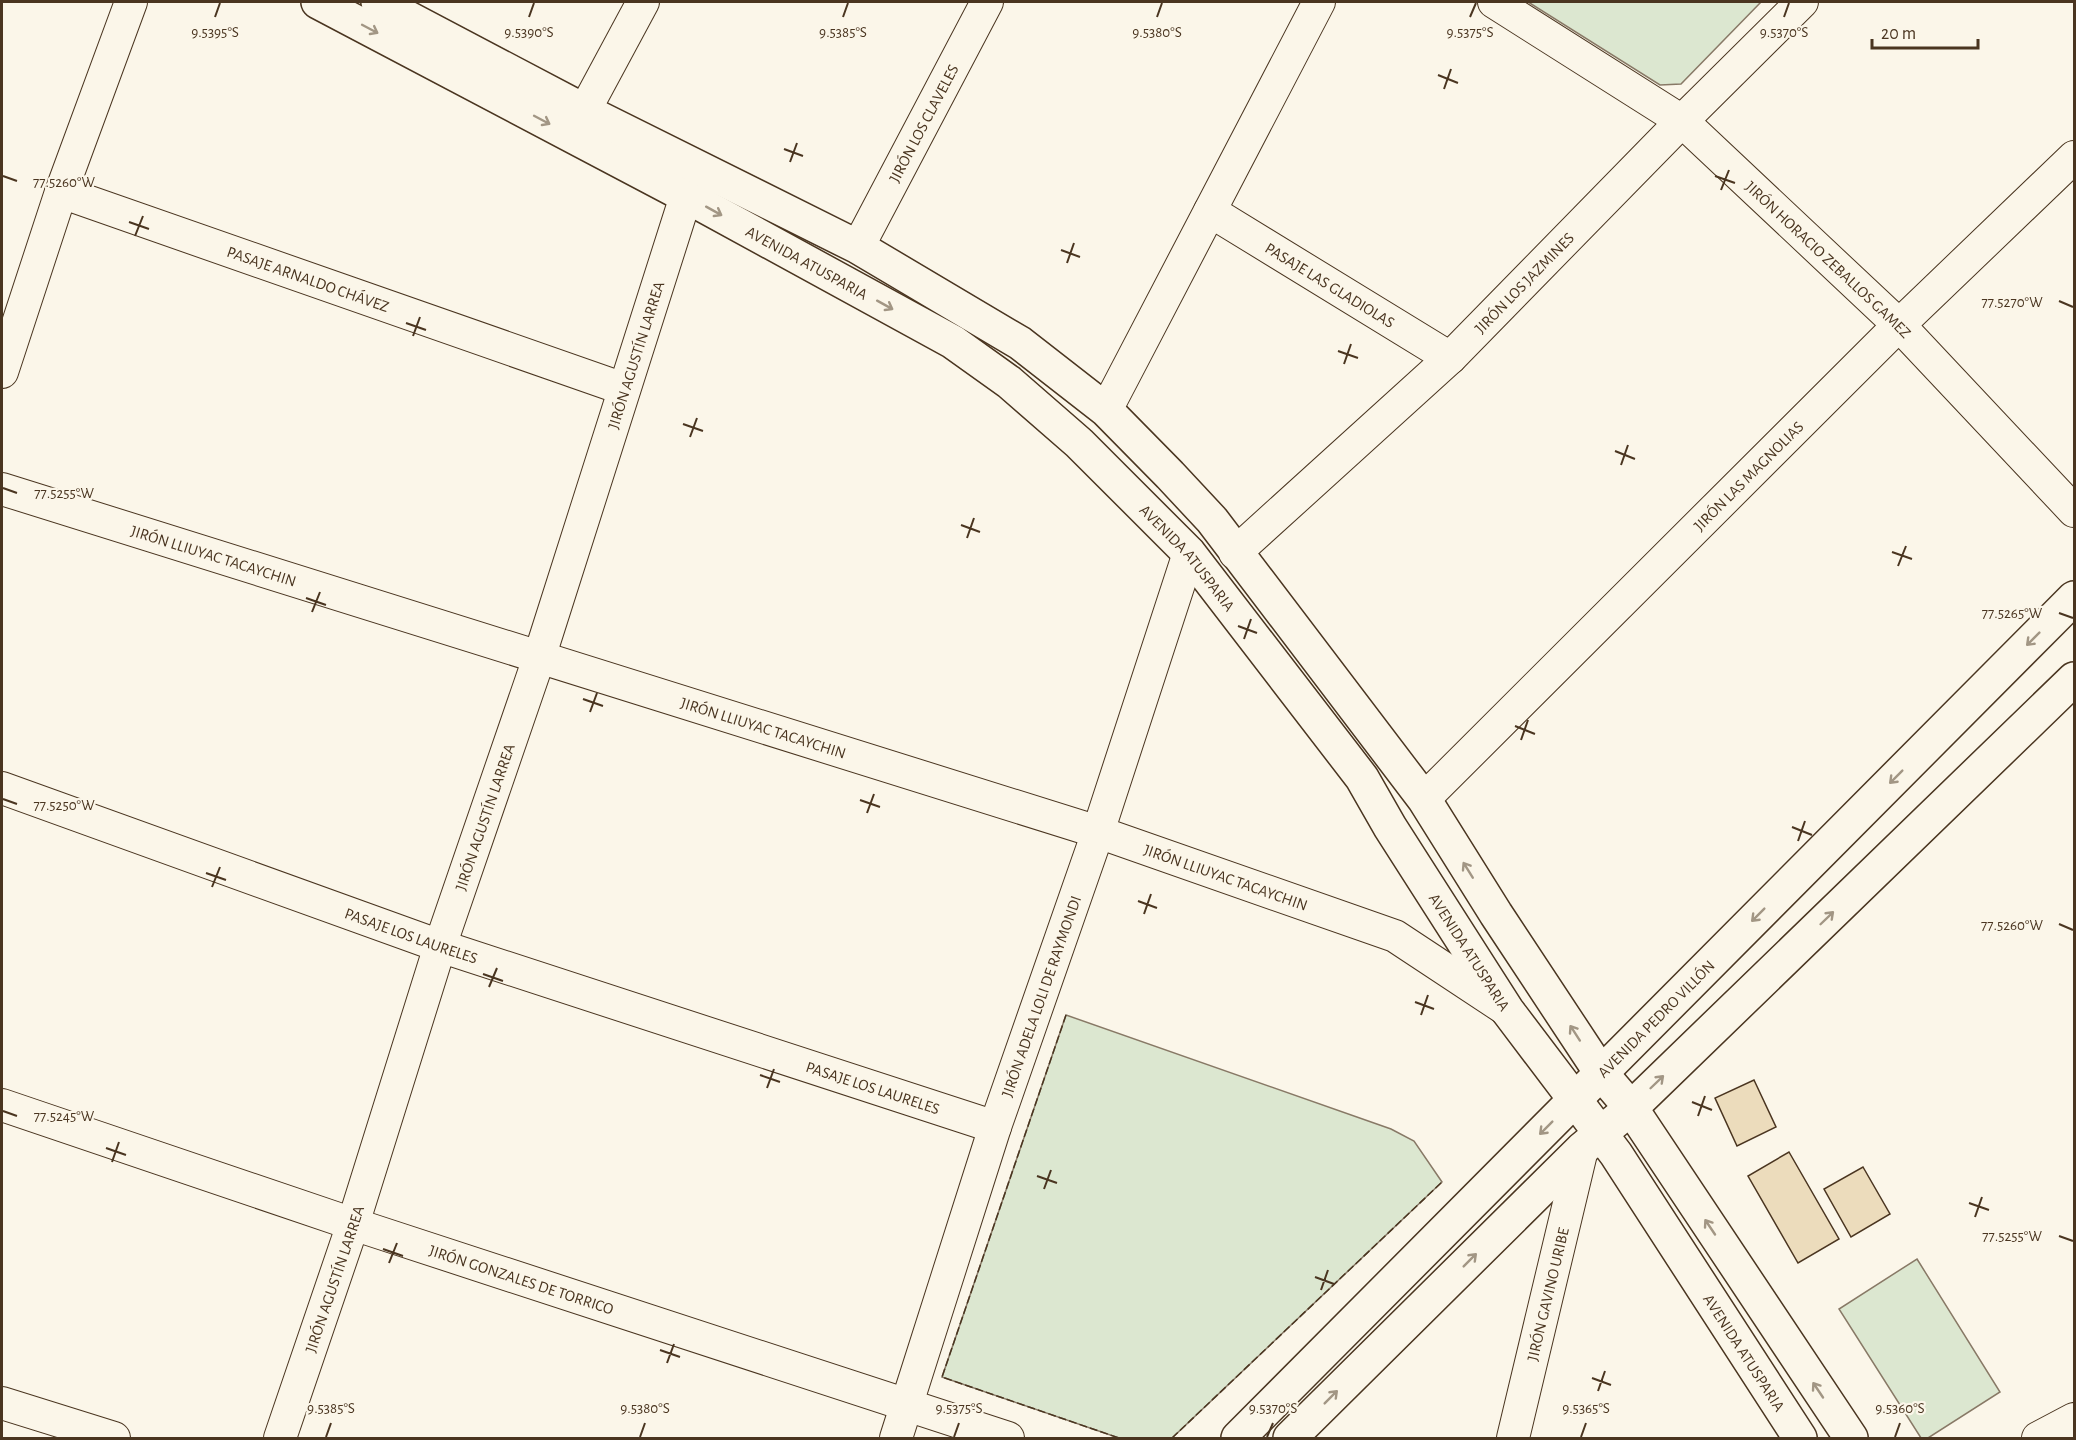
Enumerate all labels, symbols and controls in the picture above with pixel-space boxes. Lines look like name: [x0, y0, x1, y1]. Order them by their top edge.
scale bar: [1872, 12, 1978, 50]
one-way arrow: [360, 24, 378, 35]
text: 9.5395°S: [191, 25, 239, 40]
text: 9.5390°S: [504, 25, 554, 40]
text: 9.5385°S: [819, 25, 867, 40]
text: 9.5380°S: [1132, 25, 1182, 40]
text: 9.5375°S: [1447, 25, 1493, 40]
text: 9.5370°S: [1760, 25, 1808, 40]
text: 20 m: [1881, 25, 1916, 43]
street label: JIRÓN LOS CLAVELES: [887, 62, 962, 185]
one-way arrow: [533, 114, 550, 126]
text: 77.5260°W: [33, 175, 96, 190]
street label: JIRÓN HORACIO ZEBALLOS GAMEZ: [1742, 178, 1914, 341]
one-way arrow: [705, 206, 723, 217]
street label: AVENIDA ATUSPARIA: [743, 223, 870, 303]
street label: JIRÓN LOS JAZMINES: [1472, 230, 1577, 337]
street label: PASAJE LAS GLADIOLAS: [1262, 240, 1397, 331]
street label: PASAJE ARNALDO CHÁVEZ: [225, 244, 391, 315]
street label: JIRÓN AGUSTÍN LARREA: [605, 279, 667, 431]
text: 77.5270°W: [1981, 295, 2043, 310]
one-way arrow: [876, 300, 894, 311]
street label: JIRÓN LAS MAGNOLIAS: [1691, 418, 1807, 534]
text: 77.5255°W: [34, 486, 94, 501]
street label: AVENIDA ATUSPARIA: [1136, 502, 1237, 614]
street label: JIRÓN LLIUYAC TACAYCHIN: [129, 523, 298, 590]
text: 77.5265°W: [1982, 606, 2043, 621]
one-way arrow: [2026, 632, 2041, 647]
street label: JIRÓN LLIUYAC TACAYCHIN: [679, 695, 848, 762]
street label: JIRÓN AGUSTÍN LARREA: [453, 742, 518, 893]
one-way arrow: [1888, 770, 1903, 785]
text: 77.5250°W: [33, 798, 95, 813]
street label: JIRÓN LLIUYAC TACAYCHIN: [1142, 842, 1310, 914]
one-way arrow: [1462, 862, 1474, 879]
street label: AVENIDA ATUSPARIA: [1426, 891, 1512, 1014]
street label: JIRÓN ADELA LOLI DE RAYMONDI: [999, 894, 1084, 1099]
street label: PASAJE LOS LAURELES: [342, 905, 479, 967]
one-way arrow: [1750, 908, 1765, 923]
one-way arrow: [1820, 910, 1835, 925]
text: 77.5260°W: [1981, 918, 2044, 933]
street label: AVENIDA PEDRO VILLÓN: [1595, 957, 1718, 1081]
one-way arrow: [1568, 1025, 1581, 1042]
street label: PASAJE LOS LAURELES: [804, 1059, 941, 1117]
one-way arrow: [1649, 1075, 1664, 1090]
text: 77.5245°W: [34, 1109, 95, 1124]
one-way arrow: [1539, 1121, 1554, 1136]
street label: JIRÓN AGUSTÍN LARREA: [303, 1204, 367, 1355]
one-way arrow: [1704, 1219, 1717, 1236]
street label: JIRÓN GAVINO URIBE: [1525, 1226, 1572, 1363]
text: 77.5255°W: [1982, 1229, 2042, 1244]
street label: JIRÓN GONZALES DE TORRICO: [427, 1242, 616, 1318]
one-way arrow: [1463, 1253, 1478, 1268]
street label: AVENIDA ATUSPARIA: [1700, 1292, 1787, 1414]
one-way arrow: [1812, 1382, 1824, 1399]
one-way arrow: [1324, 1390, 1339, 1405]
text: 9.5385°S: [307, 1401, 355, 1416]
text: 9.5380°S: [620, 1401, 670, 1416]
text: 9.5375°S: [936, 1401, 982, 1416]
text: 9.5370°S: [1249, 1401, 1297, 1416]
text: 9.5365°S: [1562, 1401, 1610, 1416]
text: 9.5360°S: [1875, 1401, 1925, 1416]

